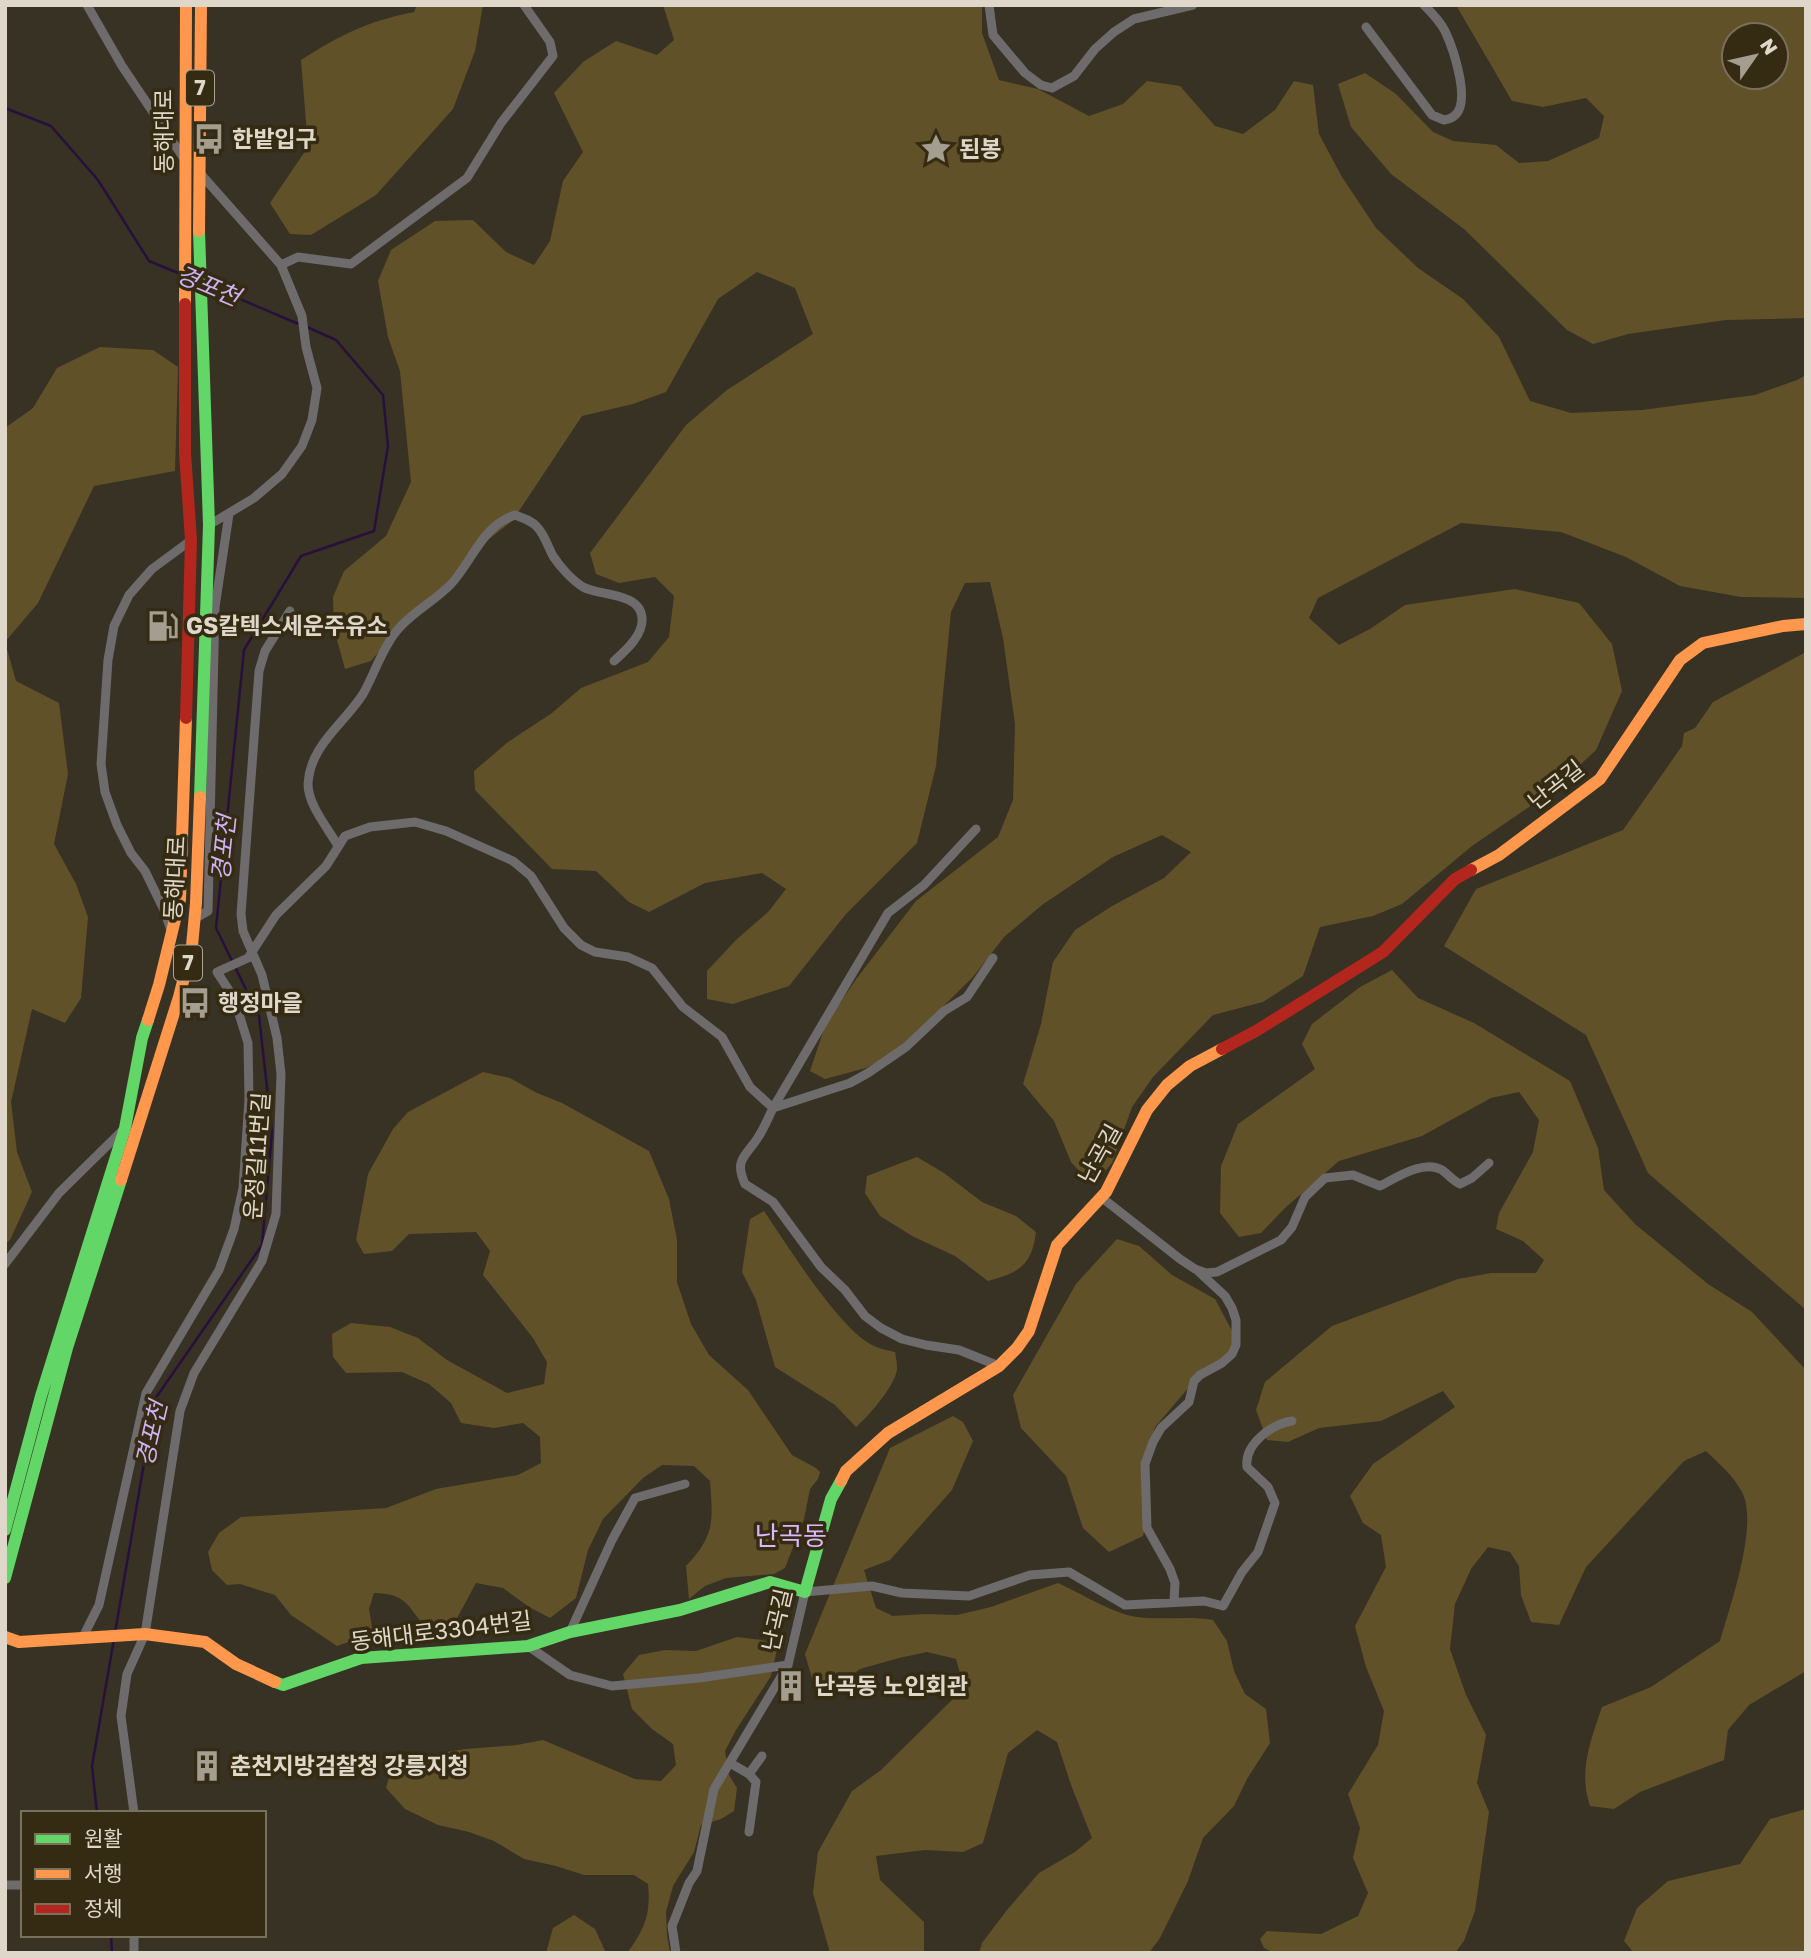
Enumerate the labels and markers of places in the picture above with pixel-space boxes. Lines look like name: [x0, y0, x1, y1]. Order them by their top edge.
bus stop icon: 한밭입구: [192, 122, 226, 156]
place label: 한밭입구: [232, 124, 317, 152]
place icon: 된봉: [919, 132, 953, 166]
place label: 된봉: [959, 134, 1001, 162]
fuel station icon: GS칼텍스세운주유소: [146, 609, 180, 643]
place label: GS칼텍스세운주유소: [186, 611, 388, 639]
bus stop icon: 행정마을: [178, 986, 212, 1020]
place label: 행정마을: [218, 988, 303, 1016]
building icon: 난곡동 노인회관: [774, 1669, 808, 1703]
place label: 난곡동 노인회관: [814, 1671, 968, 1699]
building icon: 춘천지방검찰청 강릉지청: [190, 1749, 224, 1783]
place label: 춘천지방검찰청 강릉지청: [230, 1751, 469, 1779]

